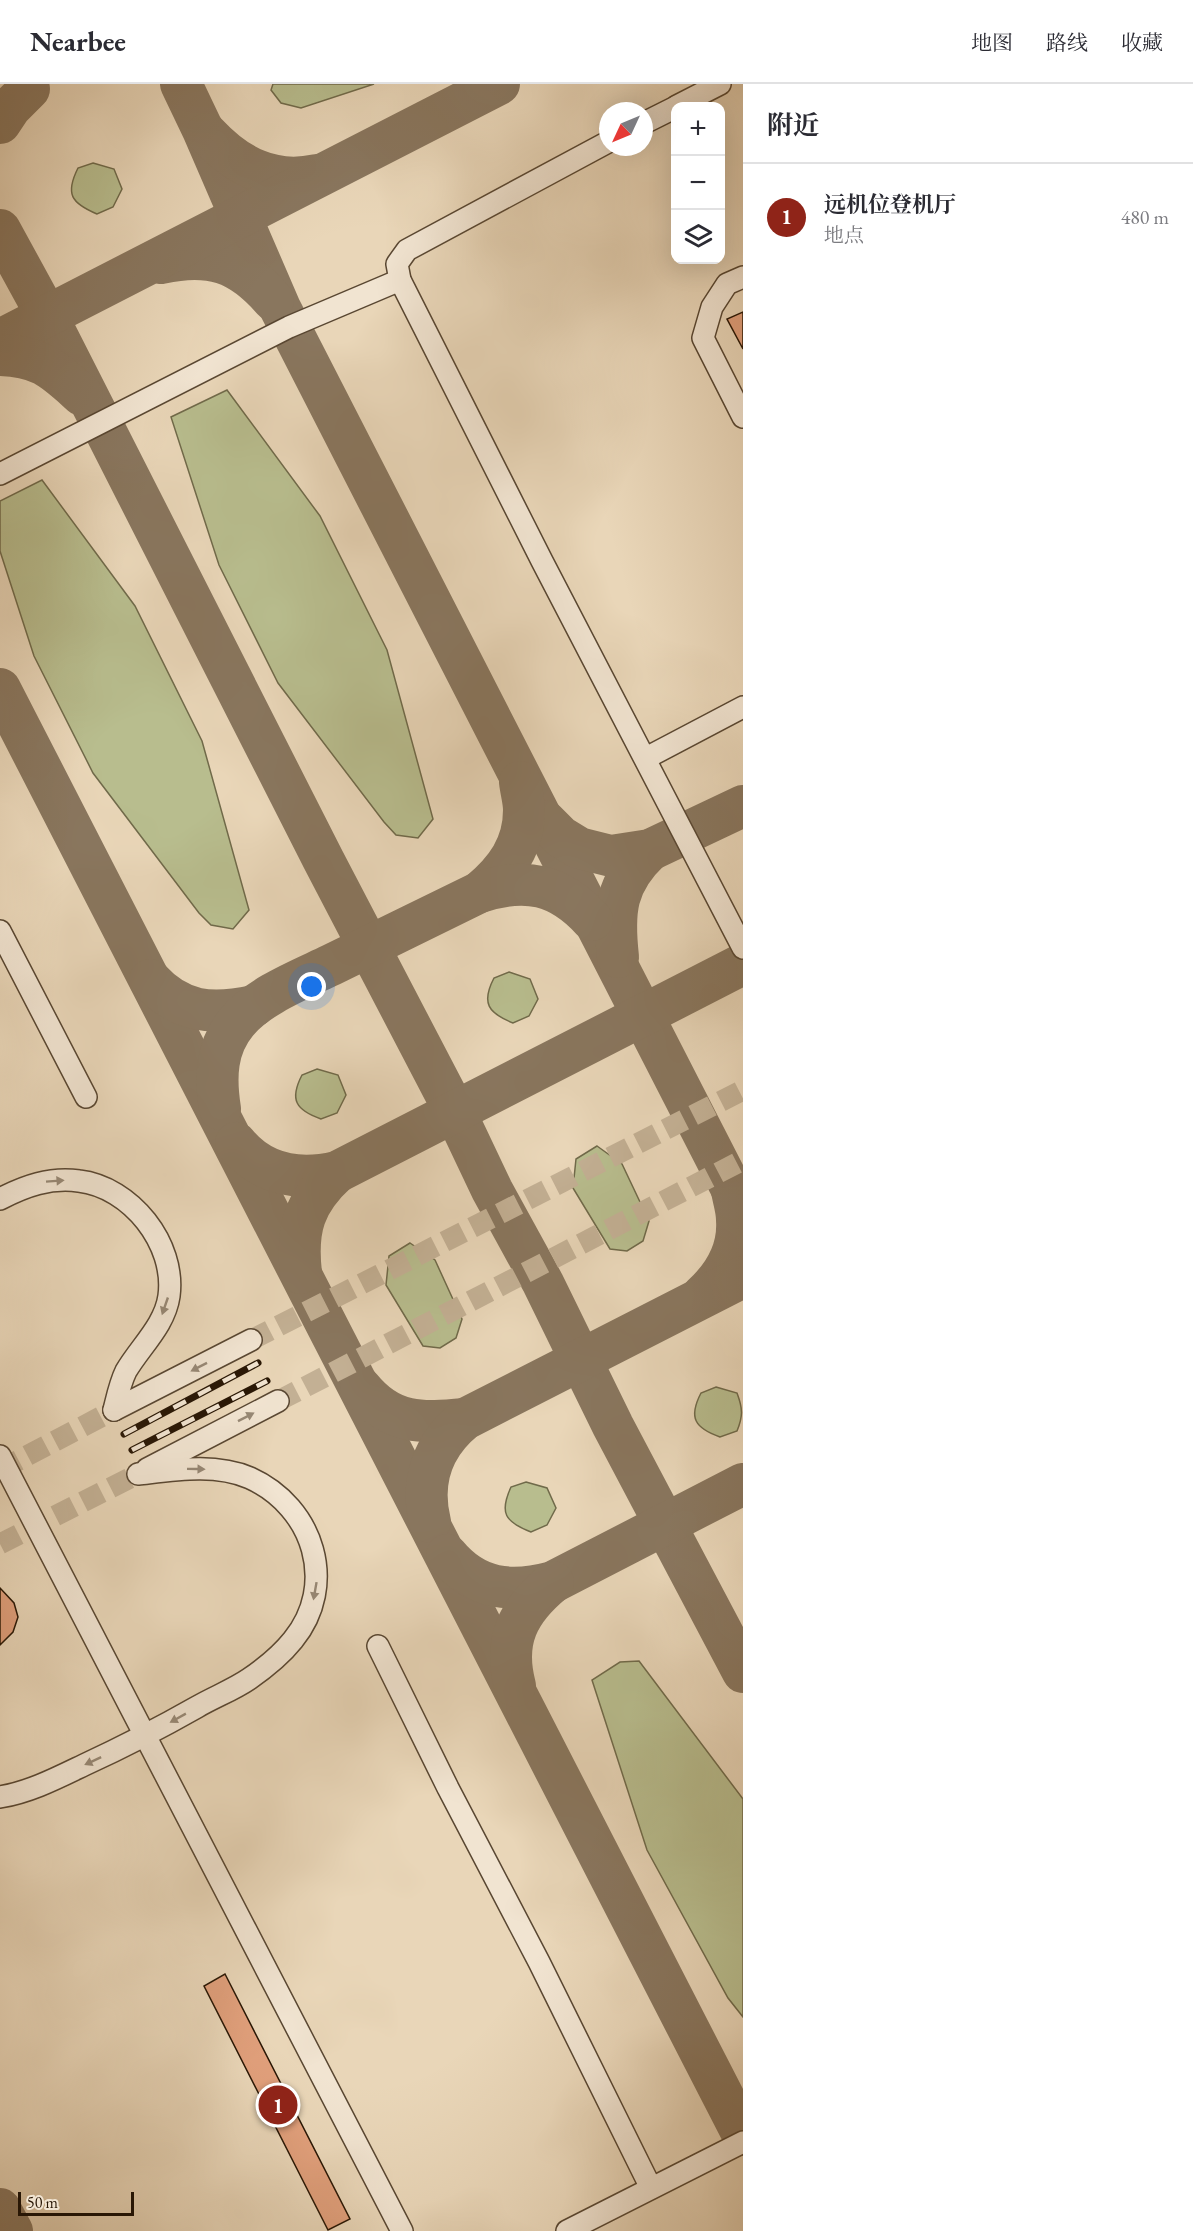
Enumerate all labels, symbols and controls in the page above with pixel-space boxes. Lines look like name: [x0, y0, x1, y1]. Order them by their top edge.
text: Nearbee: [30, 23, 126, 59]
text: 地图: [971, 29, 1013, 56]
text: 路线: [1046, 29, 1088, 56]
text: 收藏: [1121, 29, 1163, 56]
north arrow: [599, 102, 653, 156]
map controls: [671, 102, 725, 264]
button: +: [671, 102, 725, 156]
text: 附近: [767, 108, 819, 142]
button: −: [671, 156, 725, 210]
text: 远机位登机厅: [824, 190, 956, 219]
text: 1: [781, 204, 792, 230]
text: 480 m: [1121, 204, 1169, 230]
button: layers: [671, 210, 725, 264]
text: 地点: [824, 222, 864, 248]
your location: [297, 972, 326, 1001]
one-way arrow: [46, 1176, 65, 1186]
one-way arrow: [160, 1297, 170, 1315]
one-way arrow: [190, 1361, 208, 1371]
one-way arrow: [237, 1413, 255, 1423]
one-way arrow: [187, 1465, 206, 1474]
one-way arrow: [310, 1582, 319, 1601]
one-way arrow: [169, 1713, 186, 1723]
one-way arrow: [84, 1757, 101, 1766]
pin: 1: [258, 2082, 298, 2128]
scale bar: [18, 2189, 134, 2216]
text: 50 m: [27, 2192, 58, 2213]

